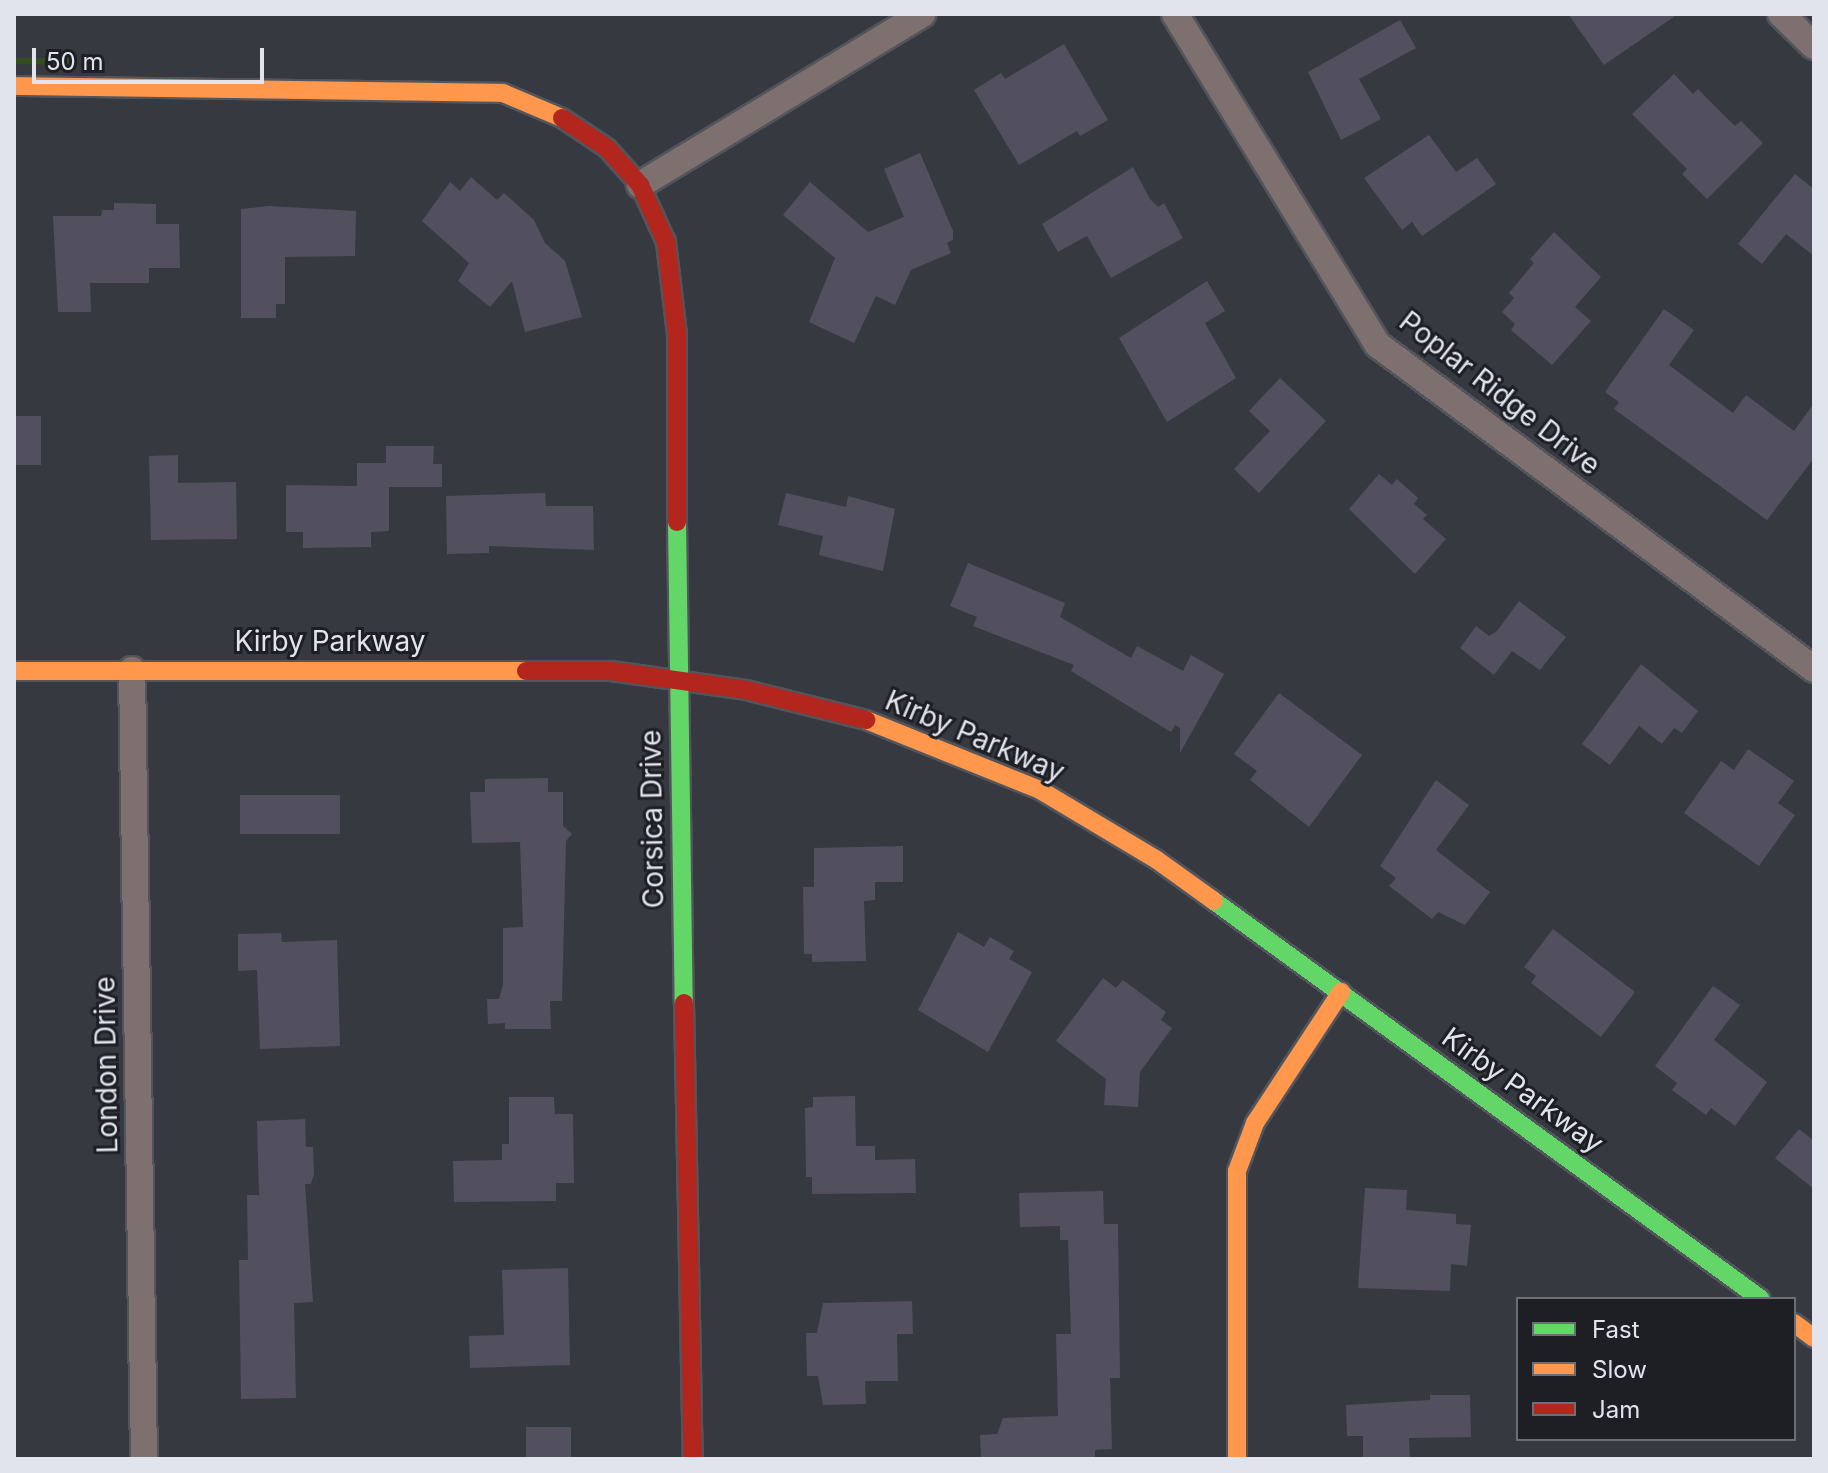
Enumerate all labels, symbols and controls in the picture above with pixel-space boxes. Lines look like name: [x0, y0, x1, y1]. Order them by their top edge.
scale bar: [36, 32, 268, 82]
text: 50 m: [46, 47, 104, 76]
street label: Poplar Ridge Drive: [1393, 304, 1607, 482]
street label: Kirby Parkway: [234, 624, 426, 658]
street label: Kirby Parkway: [880, 683, 1070, 789]
street label: Corsica Drive: [634, 729, 670, 909]
street label: London Drive: [88, 976, 124, 1154]
street label: Kirby Parkway: [1436, 1020, 1610, 1160]
legend: [1516, 1297, 1796, 1441]
text: Fast: [1592, 1315, 1640, 1344]
text: Slow: [1592, 1355, 1647, 1384]
text: Jam: [1592, 1395, 1640, 1424]

